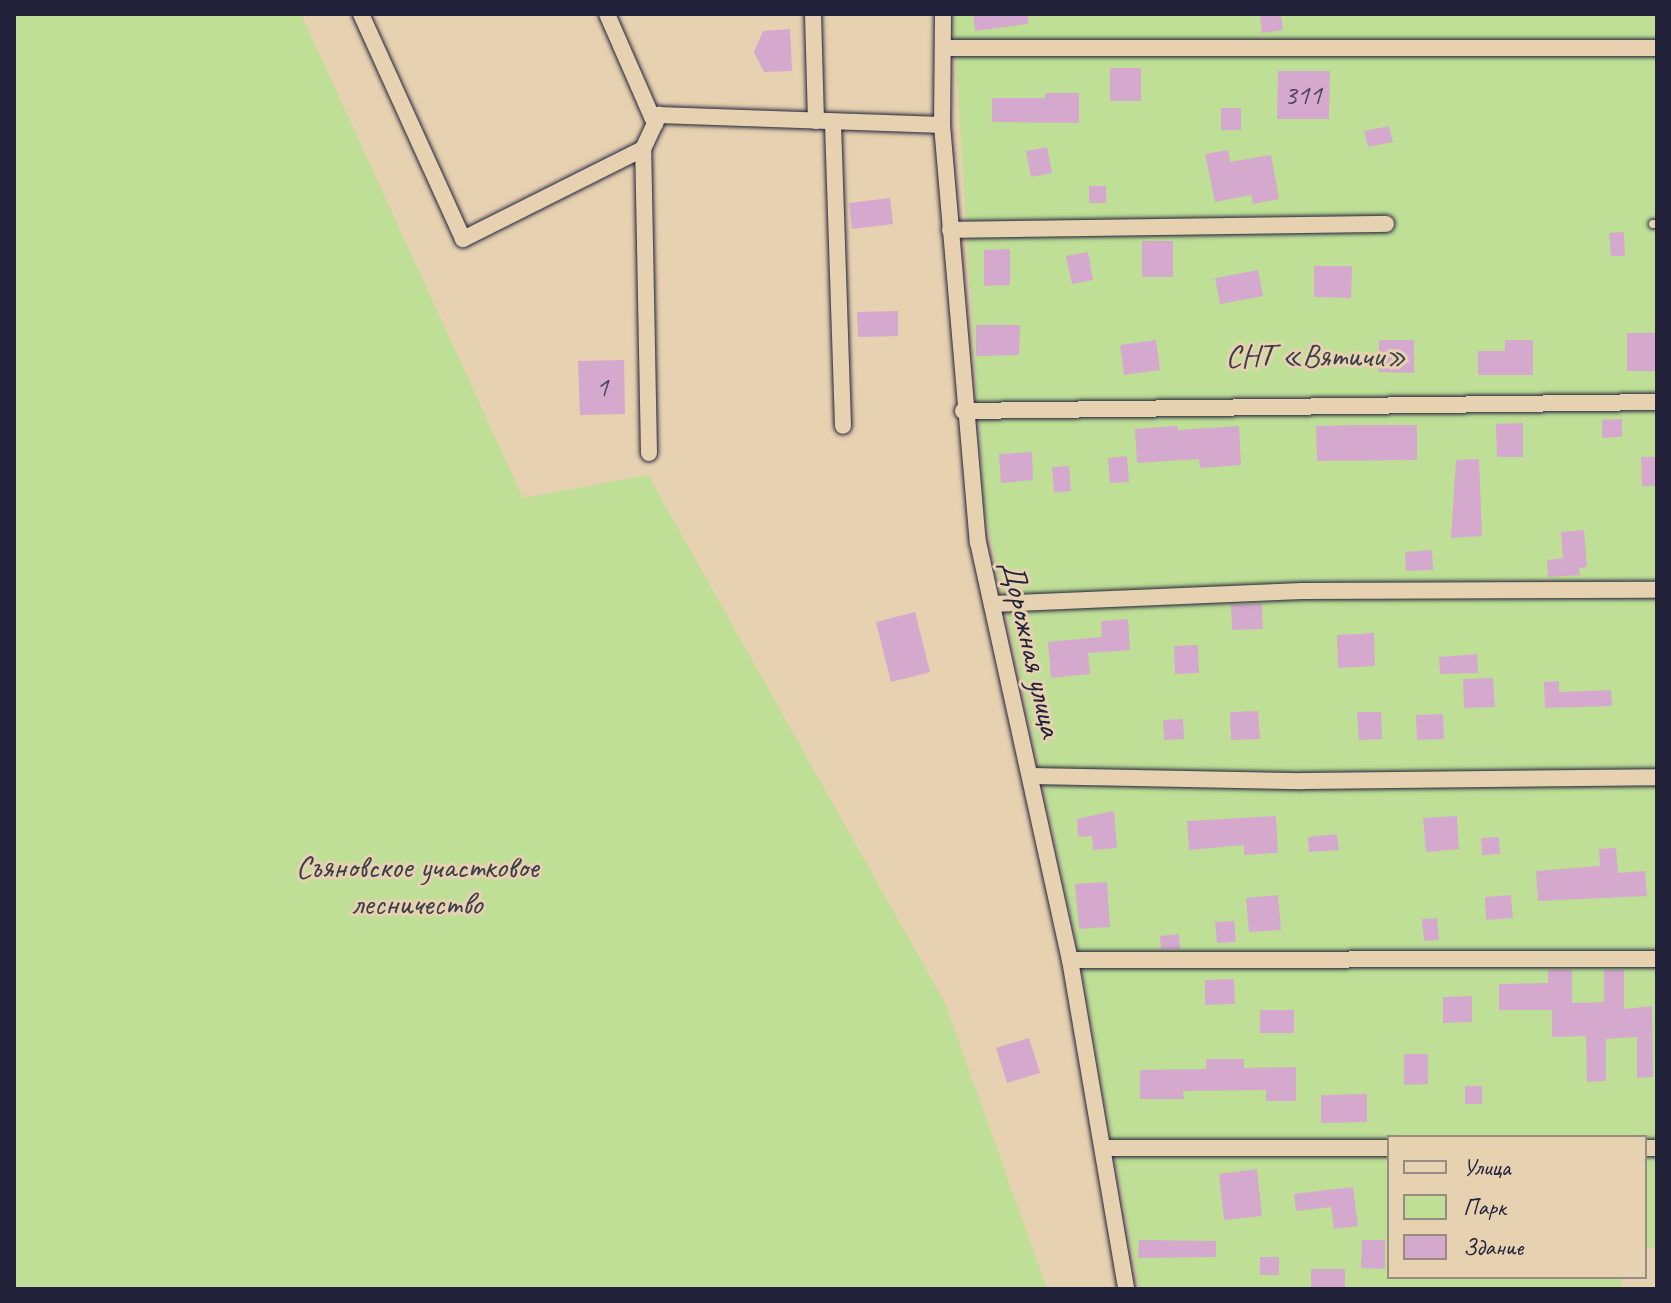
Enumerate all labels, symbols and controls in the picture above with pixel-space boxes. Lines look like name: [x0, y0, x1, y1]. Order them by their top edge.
house number: 311: [1284, 78, 1322, 112]
park label: СНТ «Вятичи»: [1226, 337, 1406, 375]
house number: 1: [596, 370, 608, 404]
street label: Дорожная улица: [992, 556, 1070, 742]
park label: Съяновское участковое лесничество: [296, 849, 538, 924]
legend: [1387, 1135, 1647, 1279]
text: Улица: [1463, 1152, 1511, 1182]
text: Парк: [1463, 1192, 1506, 1222]
text: Здание: [1463, 1232, 1523, 1262]

